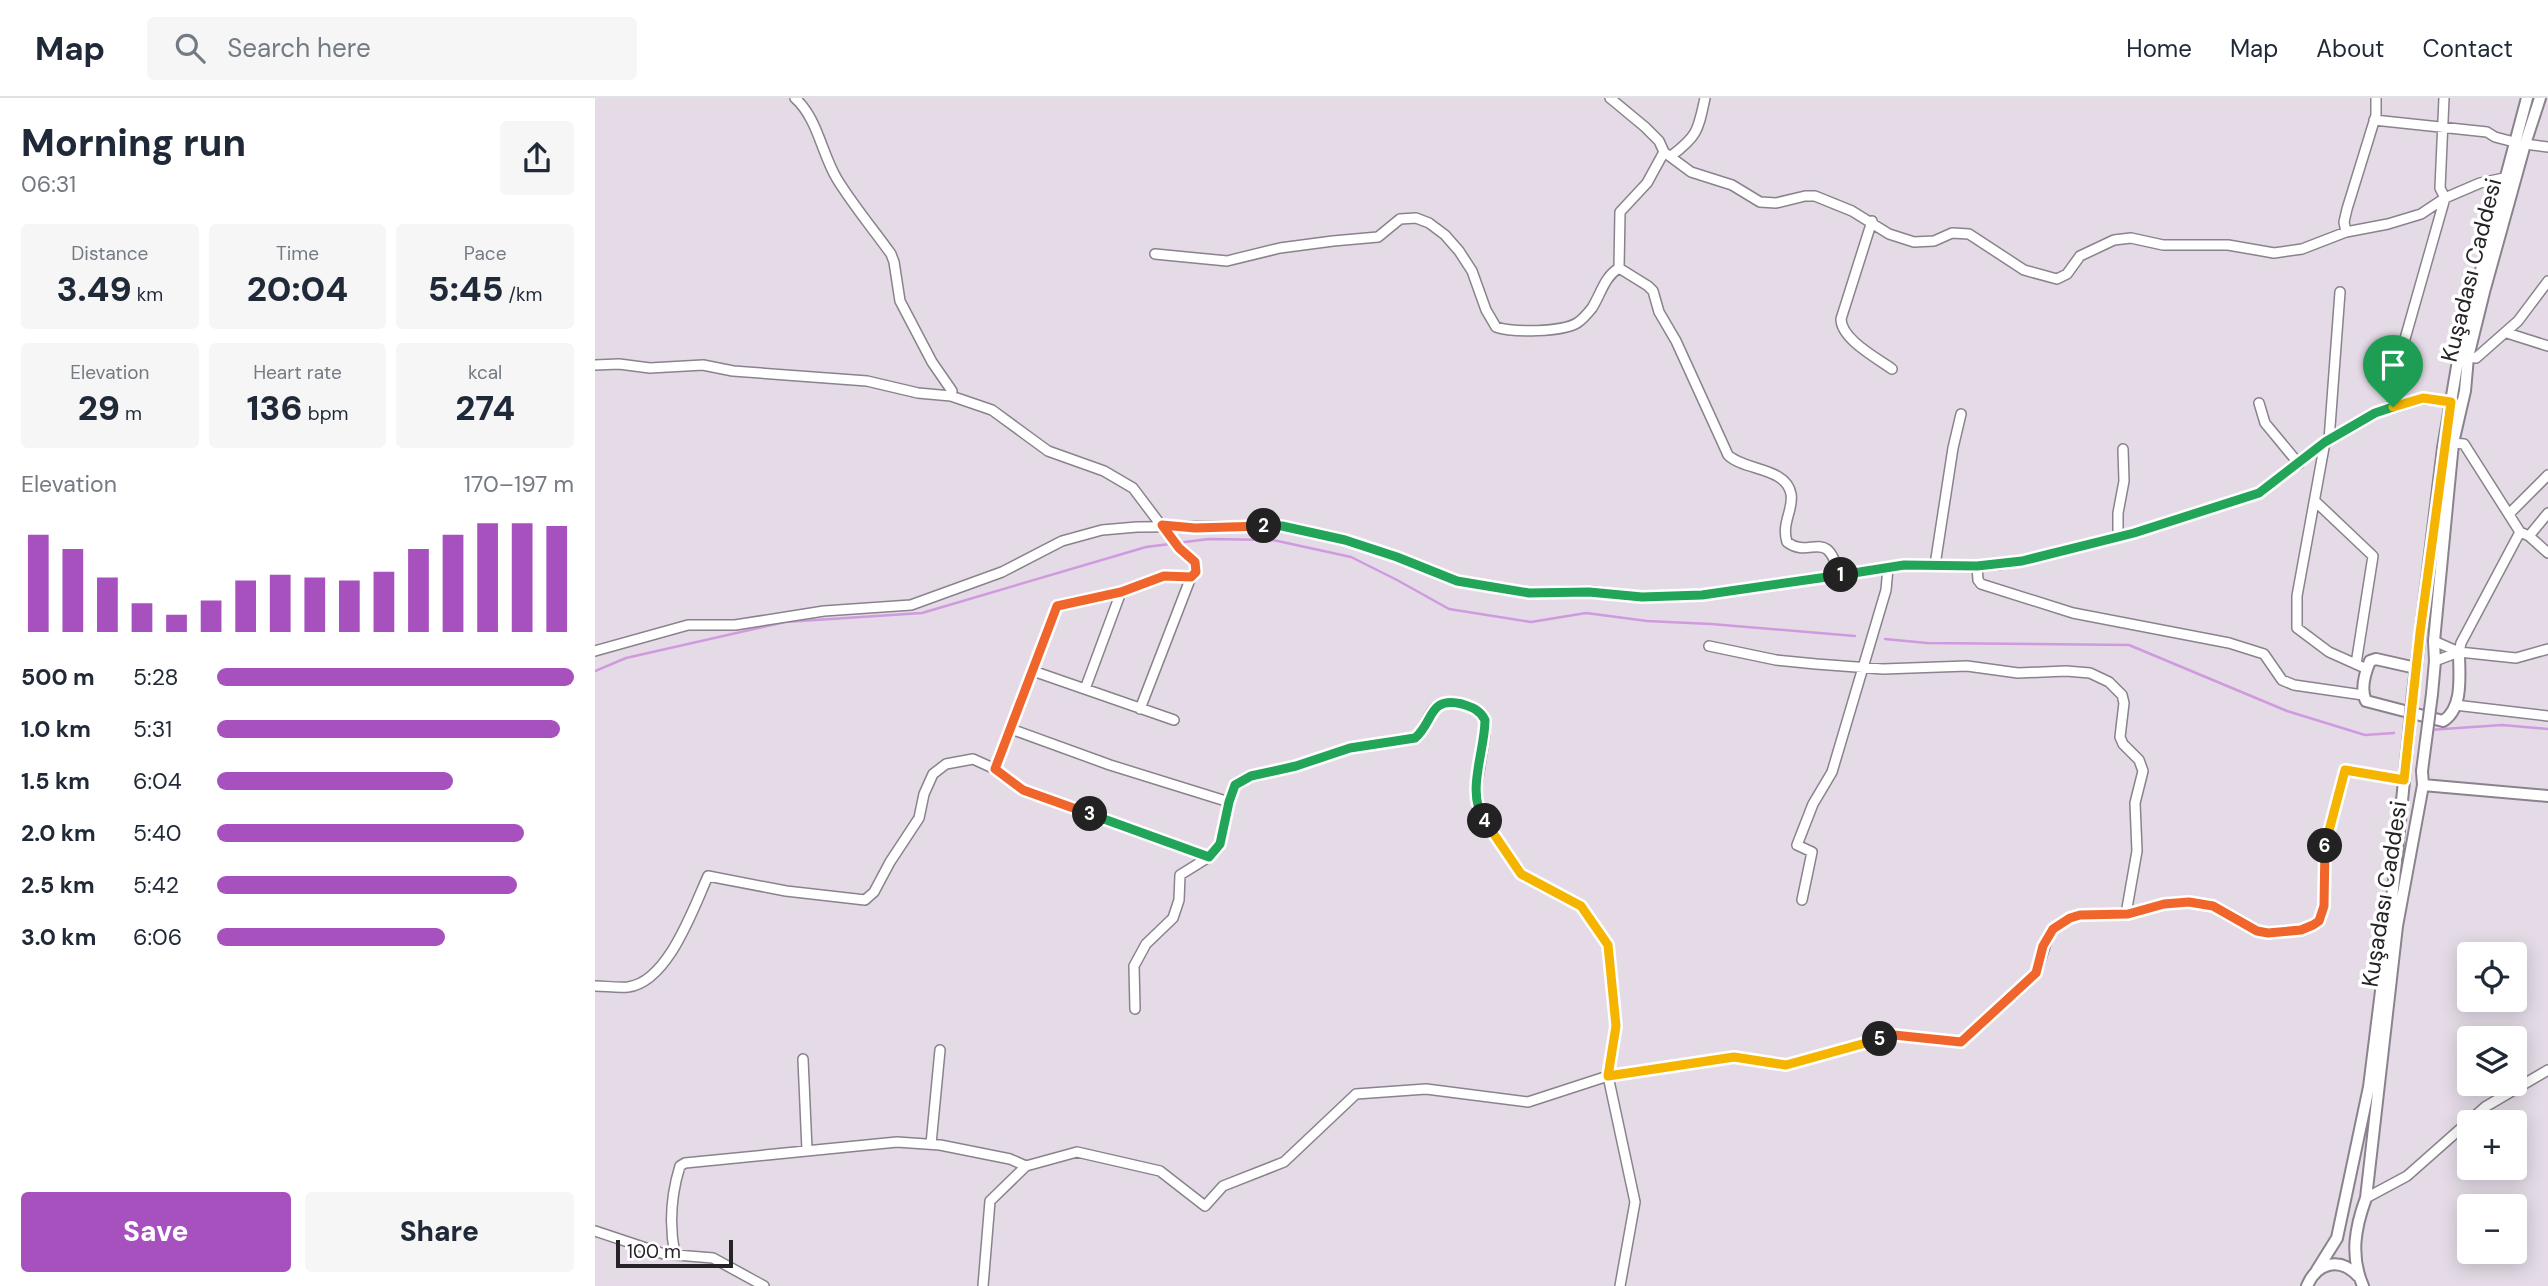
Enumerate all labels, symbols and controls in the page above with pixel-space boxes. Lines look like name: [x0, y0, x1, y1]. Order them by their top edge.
search box: [147, 17, 637, 80]
text: Map: [35, 27, 105, 70]
icon: search: [171, 29, 209, 67]
text: Search here: [227, 31, 371, 65]
text: Home: [2126, 33, 2192, 64]
text: Map: [2230, 33, 2278, 64]
text: About: [2316, 33, 2385, 64]
text: Contact: [2423, 33, 2513, 64]
text: Morning run: [21, 118, 246, 168]
button: share: [500, 121, 574, 195]
text: 06:31: [21, 169, 76, 199]
street label: Kuşadası Caddesi: [2434, 175, 2508, 365]
text: Distance: [71, 241, 148, 266]
text: Time: [276, 241, 319, 266]
text: Pace: [464, 241, 506, 266]
text: 3.49: [56, 266, 132, 312]
text: 20:04: [247, 266, 348, 312]
text: 5:45: [428, 266, 503, 312]
text: km: [132, 282, 163, 307]
text: /km: [503, 282, 542, 307]
pin: [2363, 335, 2423, 407]
icon: arrive: [2374, 346, 2412, 384]
text: Elevation: [70, 360, 149, 385]
text: Heart rate: [253, 360, 342, 385]
text: kcal: [468, 360, 502, 385]
text: 29: [78, 385, 120, 431]
text: 136: [246, 385, 303, 431]
text: 274: [455, 385, 515, 431]
text: m: [120, 401, 142, 426]
text: bpm: [303, 401, 349, 426]
text: Elevation: [21, 469, 117, 499]
text: 170–197 m: [464, 469, 574, 499]
pin: 2: [1247, 508, 1281, 544]
text: 2: [1258, 513, 1269, 538]
pin: 1: [1823, 558, 1859, 592]
text: 1: [1837, 562, 1844, 587]
text: 500 m: [21, 662, 95, 692]
text: 5:28: [133, 662, 179, 692]
text: 1.0 km: [21, 714, 91, 744]
text: 5:31: [133, 714, 172, 744]
text: 1.5 km: [21, 766, 90, 796]
text: 6:04: [133, 766, 182, 796]
pin: 3: [1072, 796, 1107, 832]
street label: Kuşadası Caddesi: [2354, 799, 2414, 989]
text: 3: [1084, 801, 1095, 826]
pin: 4: [1467, 804, 1503, 838]
text: 4: [1478, 808, 1491, 833]
text: 2.0 km: [21, 818, 96, 848]
text: 5:40: [133, 818, 181, 848]
pin: 6: [2307, 828, 2343, 864]
text: 6: [2318, 833, 2331, 858]
text: 2.5 km: [21, 870, 95, 900]
text: 5:42: [133, 870, 179, 900]
text: 3.0 km: [21, 922, 96, 952]
text: 6:06: [133, 922, 182, 952]
map controls: [2457, 942, 2527, 1264]
button: locate: [2457, 942, 2527, 1012]
pin: 5: [1863, 1021, 1897, 1056]
text: 5: [1874, 1026, 1885, 1051]
button: layers: [2457, 1026, 2527, 1096]
button: +: [2457, 1110, 2527, 1180]
button: Save: [21, 1192, 291, 1272]
button: Share: [305, 1192, 574, 1272]
button: −: [2457, 1194, 2527, 1264]
scale bar: [616, 1237, 733, 1269]
text: 100 m: [627, 1239, 681, 1264]

